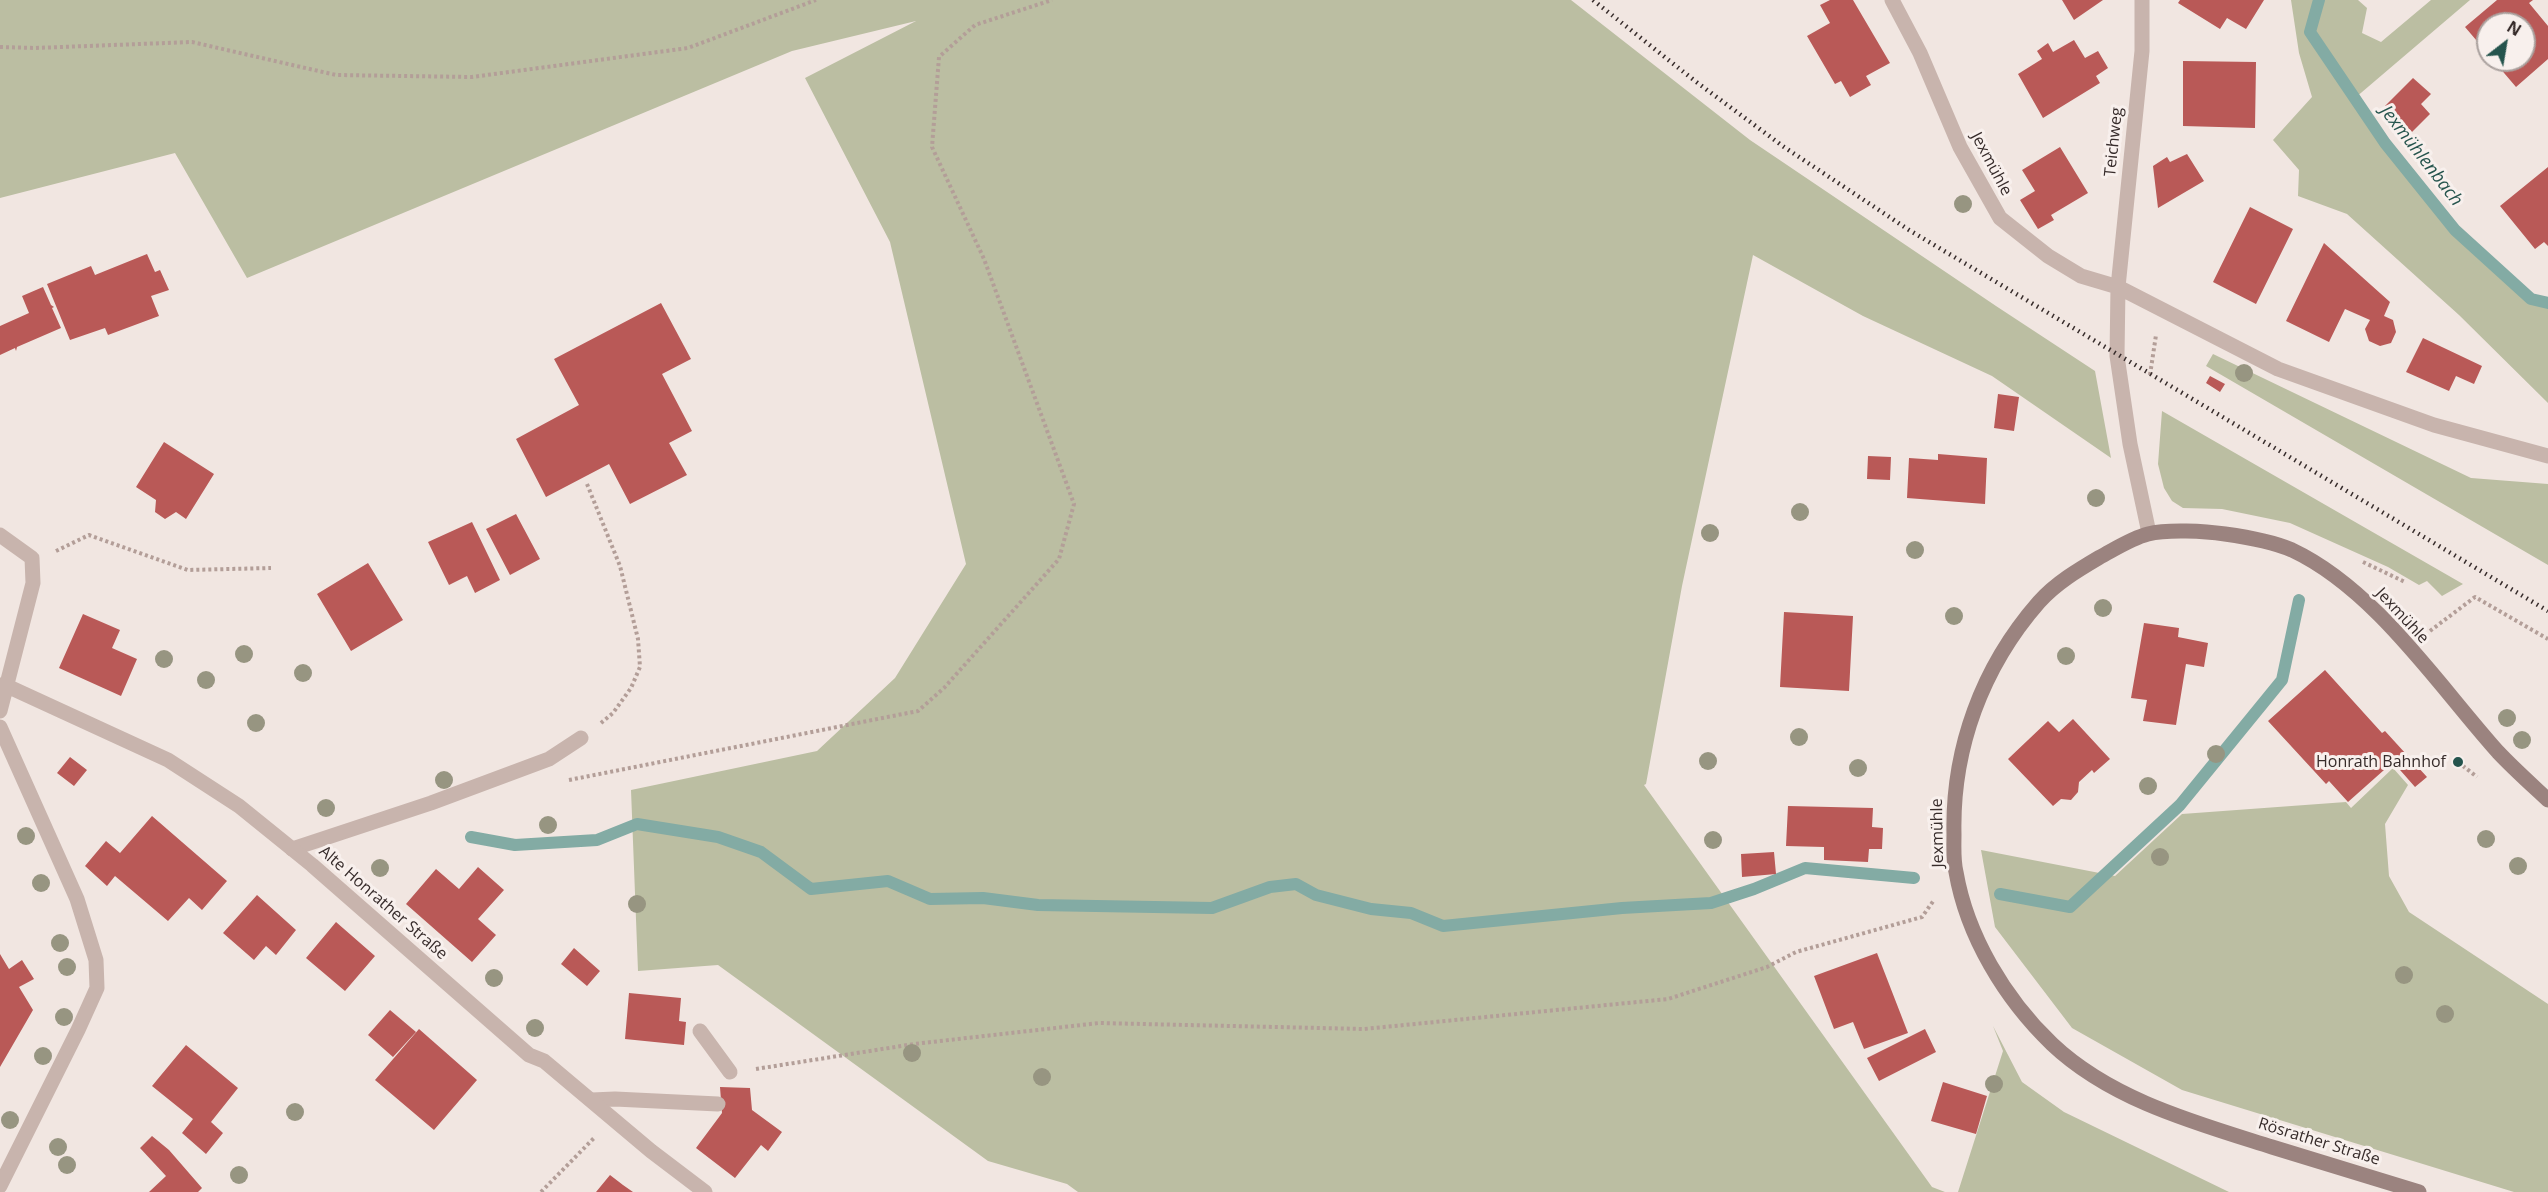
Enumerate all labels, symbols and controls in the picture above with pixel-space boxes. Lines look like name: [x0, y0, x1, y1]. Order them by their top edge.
north arrow: [2476, 12, 2536, 72]
text: N: [2503, 16, 2525, 41]
water label: Jexmühlenbach: [2375, 101, 2467, 211]
street label: Teichweg: [2101, 106, 2127, 178]
street label: Jexmühle: [1966, 129, 2016, 199]
street label: Jexmühle: [2371, 584, 2433, 648]
place label: Honrath Bahnhof: [2316, 752, 2446, 772]
marker: Honrath Bahnhof: [2451, 755, 2465, 769]
street label: Jexmühle: [1928, 798, 1948, 868]
street label: Alte Honrather Straße: [315, 842, 451, 964]
street label: Rösrather Straße: [2256, 1114, 2382, 1170]

